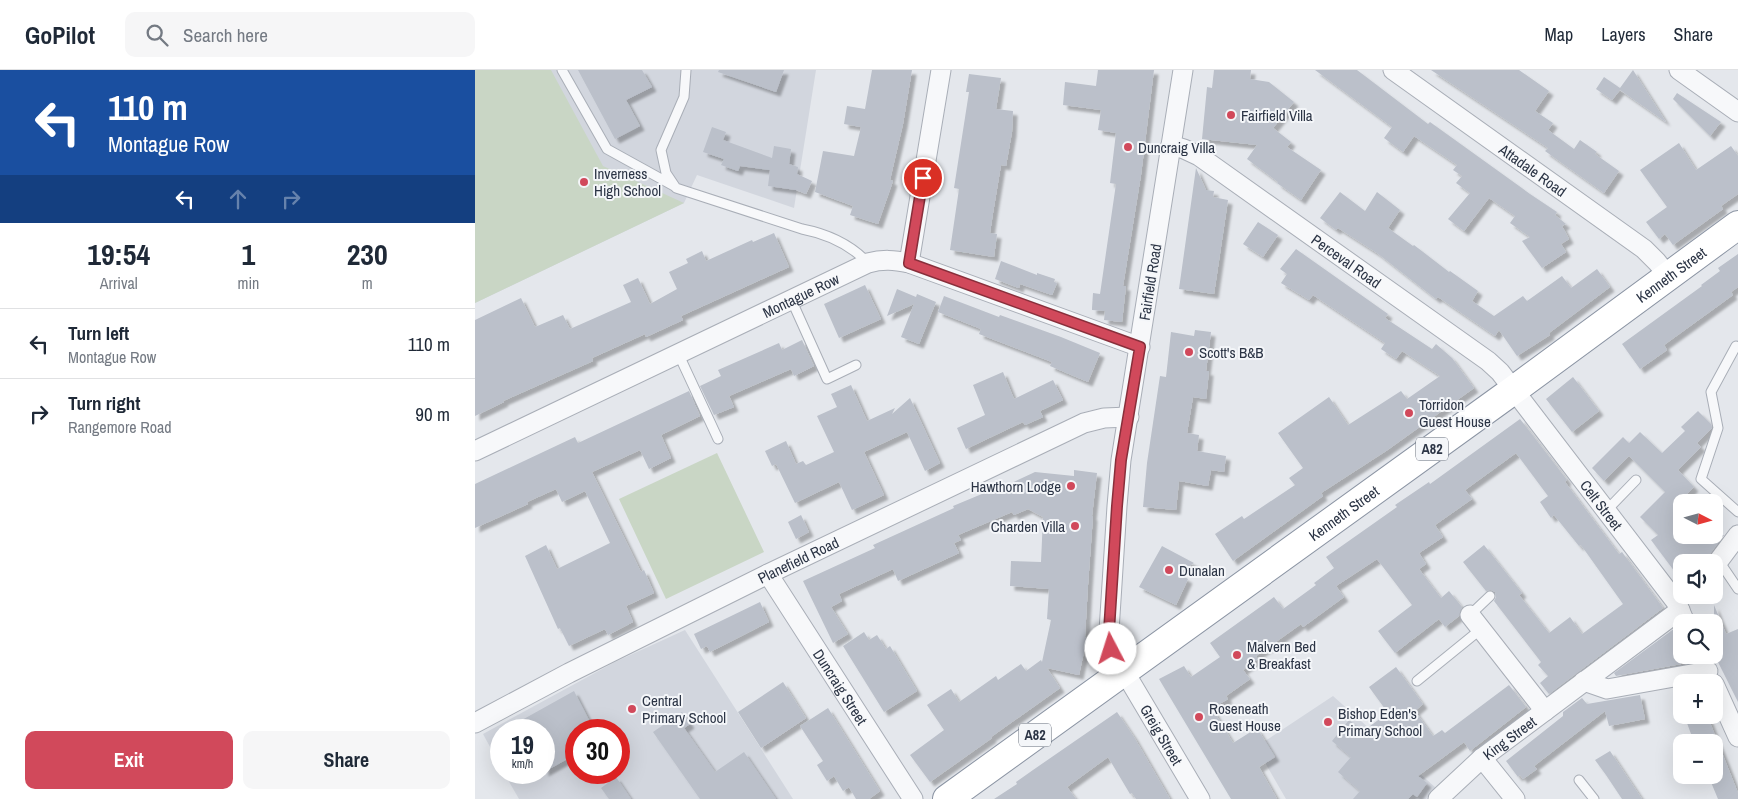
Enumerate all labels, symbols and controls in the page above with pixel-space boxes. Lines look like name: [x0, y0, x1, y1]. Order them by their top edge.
search box: [125, 12, 475, 57]
text: GoPilot: [25, 19, 95, 51]
icon: search: [143, 21, 171, 49]
text: Search here: [183, 22, 268, 48]
text: Map: [1545, 22, 1573, 47]
text: Layers: [1601, 22, 1646, 47]
text: Share: [1674, 22, 1713, 47]
text: 110 m: [108, 84, 188, 131]
icon: left: [25, 90, 90, 155]
place label: Fairfield Villa: [1241, 105, 1313, 126]
marker: Fairfield Villa: [1225, 109, 1237, 121]
text: Montague Row: [108, 129, 229, 159]
place label: Duncraig Villa: [1138, 137, 1215, 158]
street label: Attadale Road: [1494, 138, 1571, 201]
marker: Duncraig Villa: [1122, 141, 1134, 153]
pin: [902, 157, 944, 199]
place label: Inverness High School: [594, 163, 661, 201]
icon: arrive: [909, 164, 937, 192]
marker: Inverness High School: [578, 176, 590, 188]
icon: left: [171, 185, 199, 213]
icon: ahead: [224, 185, 252, 213]
icon: right: [277, 185, 305, 213]
street label: Perceval Road: [1307, 229, 1386, 293]
text: 19:54: [87, 234, 150, 274]
text: 1: [242, 234, 255, 274]
text: 230: [347, 234, 388, 274]
street label: Kenneth Street: [1632, 241, 1711, 307]
street label: Fairfield Road: [1134, 242, 1166, 322]
street label: Montague Row: [759, 268, 843, 323]
text: Arrival: [100, 272, 138, 294]
text: min: [237, 272, 259, 294]
text: m: [362, 272, 373, 294]
text: Turn left: [68, 320, 129, 346]
icon: left: [25, 330, 53, 358]
text: 110 m: [408, 331, 450, 357]
place label: Scott's B&B: [1199, 342, 1264, 363]
text: Montague Row: [68, 346, 156, 368]
marker: Scott's B&B: [1183, 346, 1195, 358]
text: Turn right: [68, 390, 140, 416]
place label: Torridon Guest House: [1419, 394, 1491, 432]
icon: right: [25, 400, 53, 428]
text: 90 m: [415, 401, 450, 427]
marker: Torridon Guest House: [1403, 407, 1415, 419]
text: Rangemore Road: [68, 416, 172, 438]
road number: A82: [1416, 438, 1448, 460]
street label: Celt Street: [1576, 475, 1628, 535]
place label: Hawthorn Lodge: [971, 476, 1061, 497]
marker: Hawthorn Lodge: [1065, 480, 1077, 492]
street label: Kenneth Street: [1304, 480, 1383, 545]
north arrow: [1673, 494, 1723, 544]
map controls: [1673, 494, 1723, 784]
place label: Charden Villa: [991, 516, 1065, 537]
marker: Charden Villa: [1069, 520, 1081, 532]
street label: Planefield Road: [754, 531, 842, 588]
button: sound: [1673, 554, 1723, 604]
place label: Dunalan: [1179, 560, 1225, 581]
marker: Dunalan: [1163, 564, 1175, 576]
button: search: [1673, 614, 1723, 664]
position arrow: [1084, 622, 1136, 674]
place label: Malvern Bed & Breakfast: [1247, 636, 1316, 674]
street label: Duncraig Street: [808, 645, 873, 729]
marker: Malvern Bed & Breakfast: [1231, 649, 1243, 661]
button: +: [1673, 674, 1723, 724]
place label: Central Primary School: [642, 690, 726, 728]
place label: Roseneath Guest House: [1209, 698, 1281, 736]
street label: Greig Street: [1136, 700, 1188, 769]
marker: Central Primary School: [626, 703, 638, 715]
place label: Bishop Eden's Primary School: [1338, 703, 1422, 741]
marker: Roseneath Guest House: [1193, 711, 1205, 723]
street label: King Street: [1478, 711, 1541, 765]
marker: Bishop Eden's Primary School: [1322, 716, 1334, 728]
speed limit sign: 30: [565, 719, 630, 784]
road number: A82: [1019, 724, 1051, 746]
text: 19: [511, 728, 534, 762]
button: Exit: [25, 731, 233, 789]
button: Share: [243, 731, 450, 789]
button: −: [1673, 734, 1723, 784]
text: km/h: [512, 756, 533, 772]

